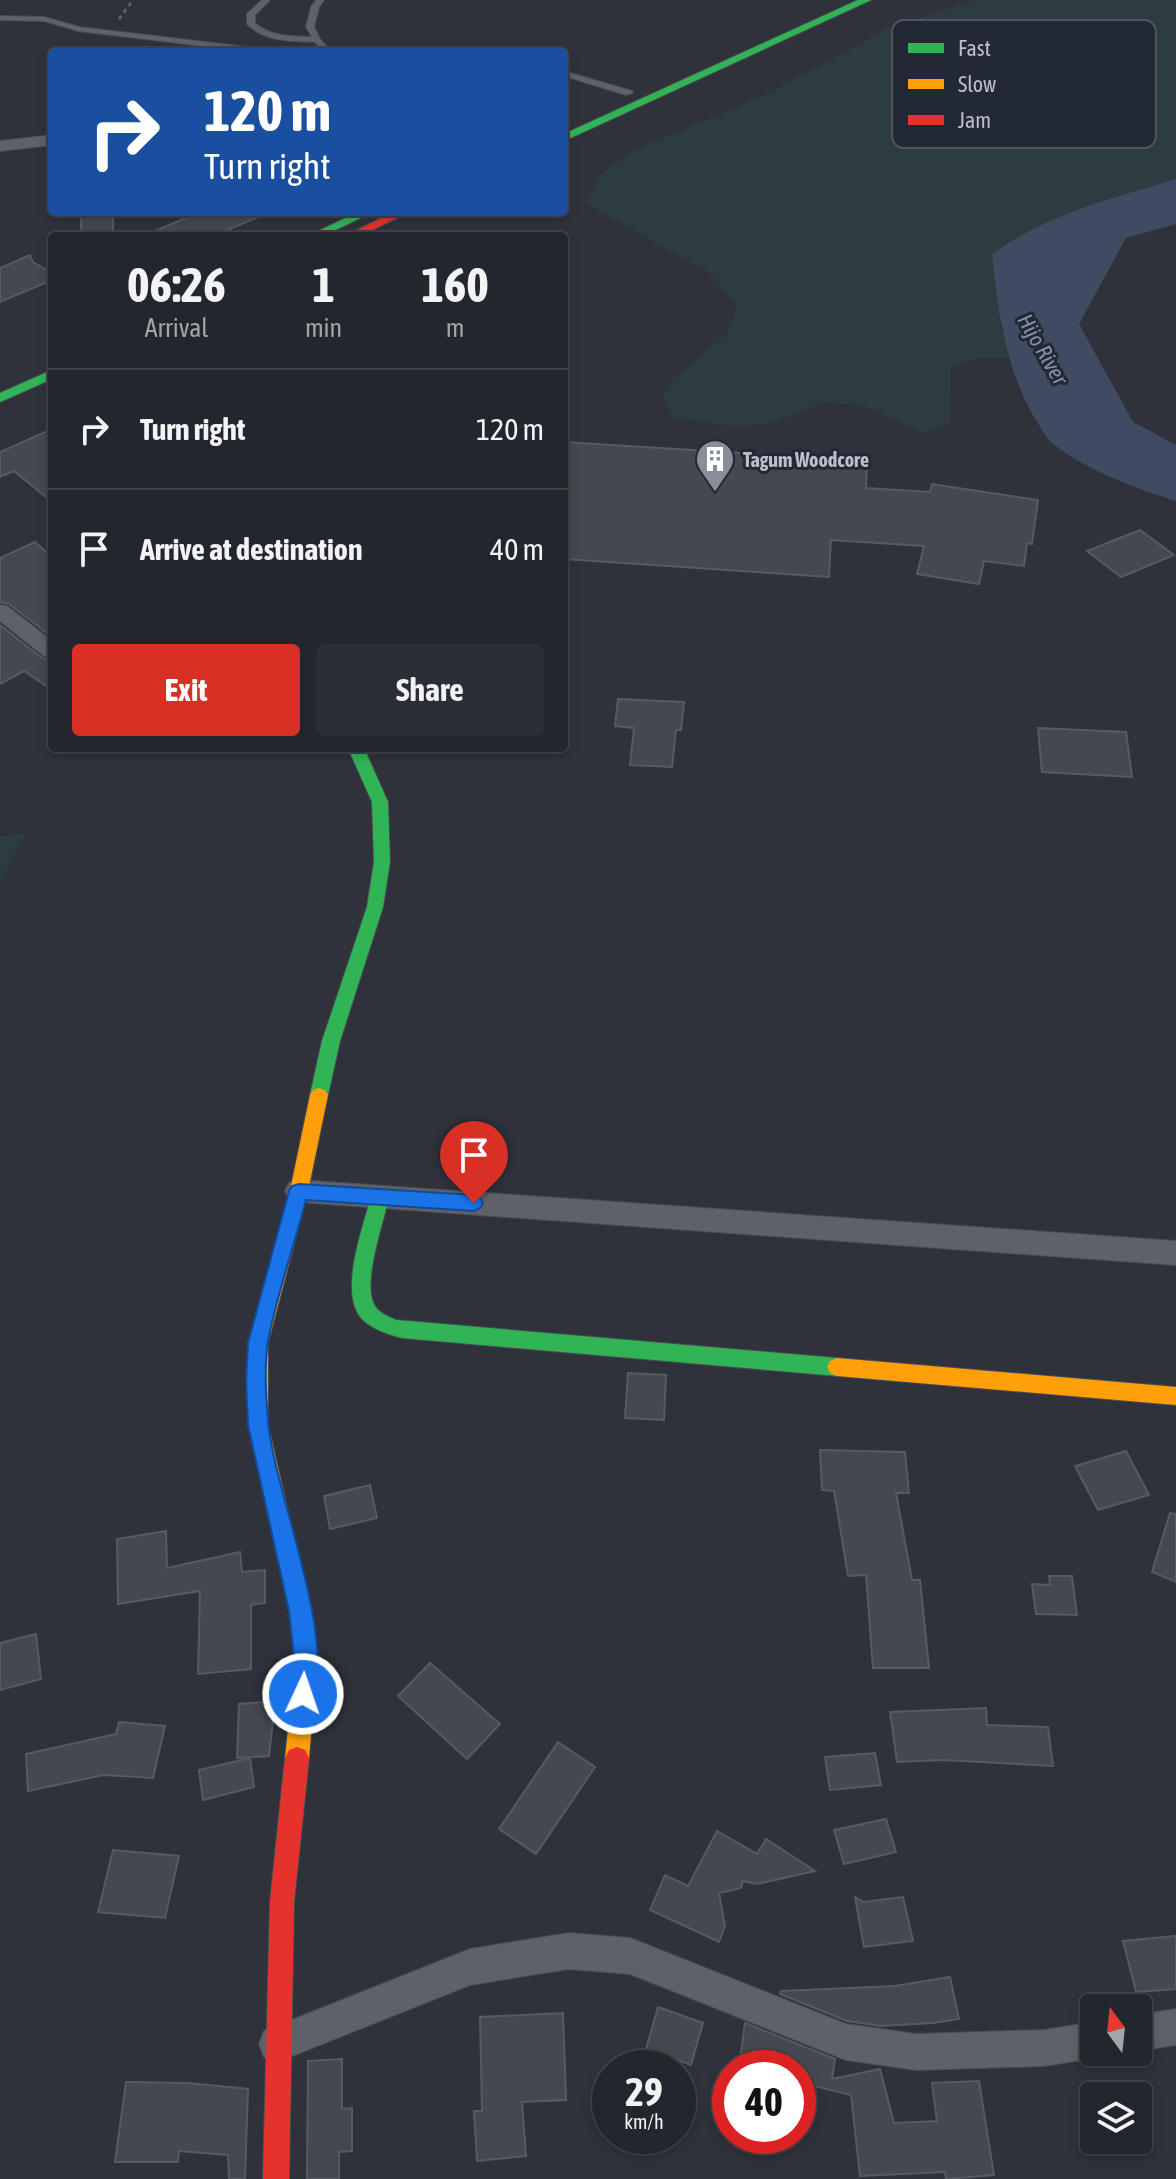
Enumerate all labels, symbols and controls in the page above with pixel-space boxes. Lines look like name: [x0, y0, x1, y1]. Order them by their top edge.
legend: [892, 20, 1156, 148]
text: Fast: [958, 35, 991, 61]
text: Slow: [958, 71, 996, 97]
text: 120 m: [204, 79, 331, 143]
icon: right: [72, 80, 176, 184]
text: Jam: [958, 107, 991, 133]
text: Turn right: [204, 145, 331, 187]
text: 06:26: [127, 257, 226, 312]
text: 1: [312, 257, 335, 312]
text: 160: [421, 257, 489, 312]
water label: Hijo River: [1012, 309, 1074, 390]
text: Arrival: [145, 313, 208, 343]
text: min: [305, 313, 342, 343]
text: m: [446, 313, 464, 343]
icon: right: [72, 407, 116, 451]
text: Turn right: [140, 412, 246, 446]
text: 120 m: [476, 412, 544, 446]
building icon: Tagum Woodcore: [694, 438, 736, 493]
place label: Tagum Woodcore: [743, 448, 869, 471]
icon: arrive: [72, 527, 116, 571]
text: Arrive at destination: [140, 532, 362, 566]
text: 40 m: [490, 532, 544, 566]
button: Exit: [72, 644, 300, 736]
button: Share: [316, 644, 544, 736]
pin: [440, 1121, 508, 1203]
icon: arrive: [452, 1133, 496, 1177]
position arrow: [261, 1652, 345, 1736]
north arrow: [1080, 1994, 1152, 2066]
map controls: [1080, 1994, 1152, 2154]
speed limit sign: 40: [712, 2050, 816, 2154]
text: 29: [625, 2069, 663, 2114]
button: layers: [1080, 2082, 1152, 2154]
text: km/h: [624, 2110, 664, 2133]

